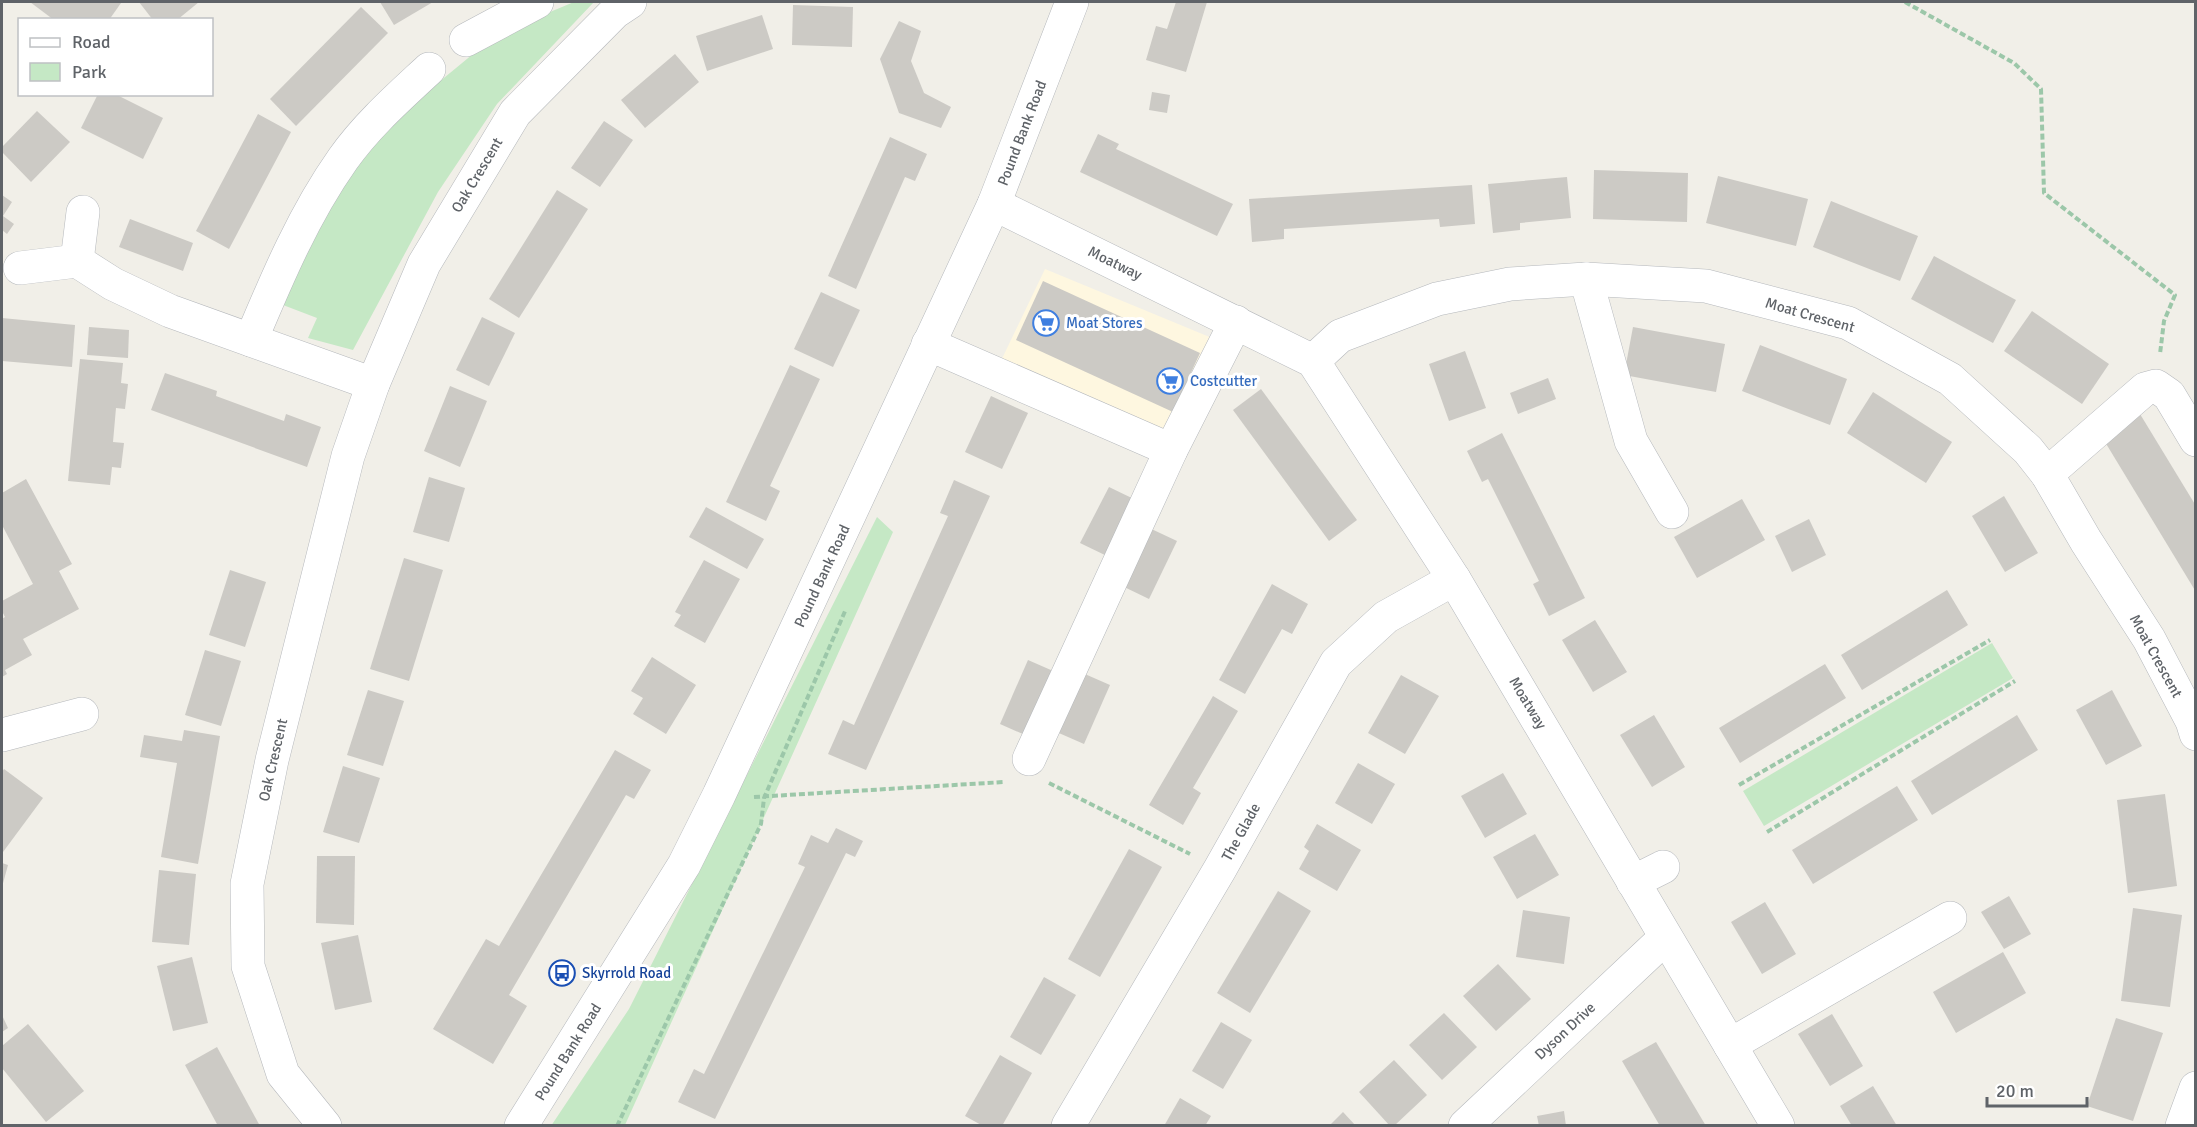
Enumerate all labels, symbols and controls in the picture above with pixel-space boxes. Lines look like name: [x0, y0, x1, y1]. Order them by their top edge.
legend: [18, 18, 213, 96]
text: Road: [72, 31, 111, 53]
text: Park: [72, 61, 107, 83]
street label: Pound Bank Road: [994, 78, 1050, 188]
street label: Oak Crescent: [448, 134, 506, 216]
street label: Moatway: [1085, 242, 1145, 284]
street label: Moat Crescent: [1763, 294, 1857, 336]
supermarket icon: Moat Stores: [1031, 308, 1061, 338]
place label: Moat Stores: [1066, 314, 1143, 332]
supermarket icon: Costcutter: [1155, 366, 1185, 396]
place label: Costcutter: [1190, 372, 1258, 390]
street label: Pound Bank Road: [790, 522, 854, 630]
street label: Moat Crescent: [2126, 611, 2186, 701]
street label: Moatway: [1505, 674, 1551, 732]
street label: Oak Crescent: [255, 717, 291, 803]
street label: The Glade: [1218, 800, 1264, 864]
bus stop icon: Skyrrold Road: [547, 958, 577, 988]
place label: Skyrrold Road: [582, 964, 671, 982]
street label: Dyson Drive: [1531, 998, 1599, 1064]
street label: Pound Bank Road: [531, 1000, 605, 1104]
scale bar: [1987, 1070, 2088, 1108]
text: 20 m: [1996, 1080, 2034, 1102]

